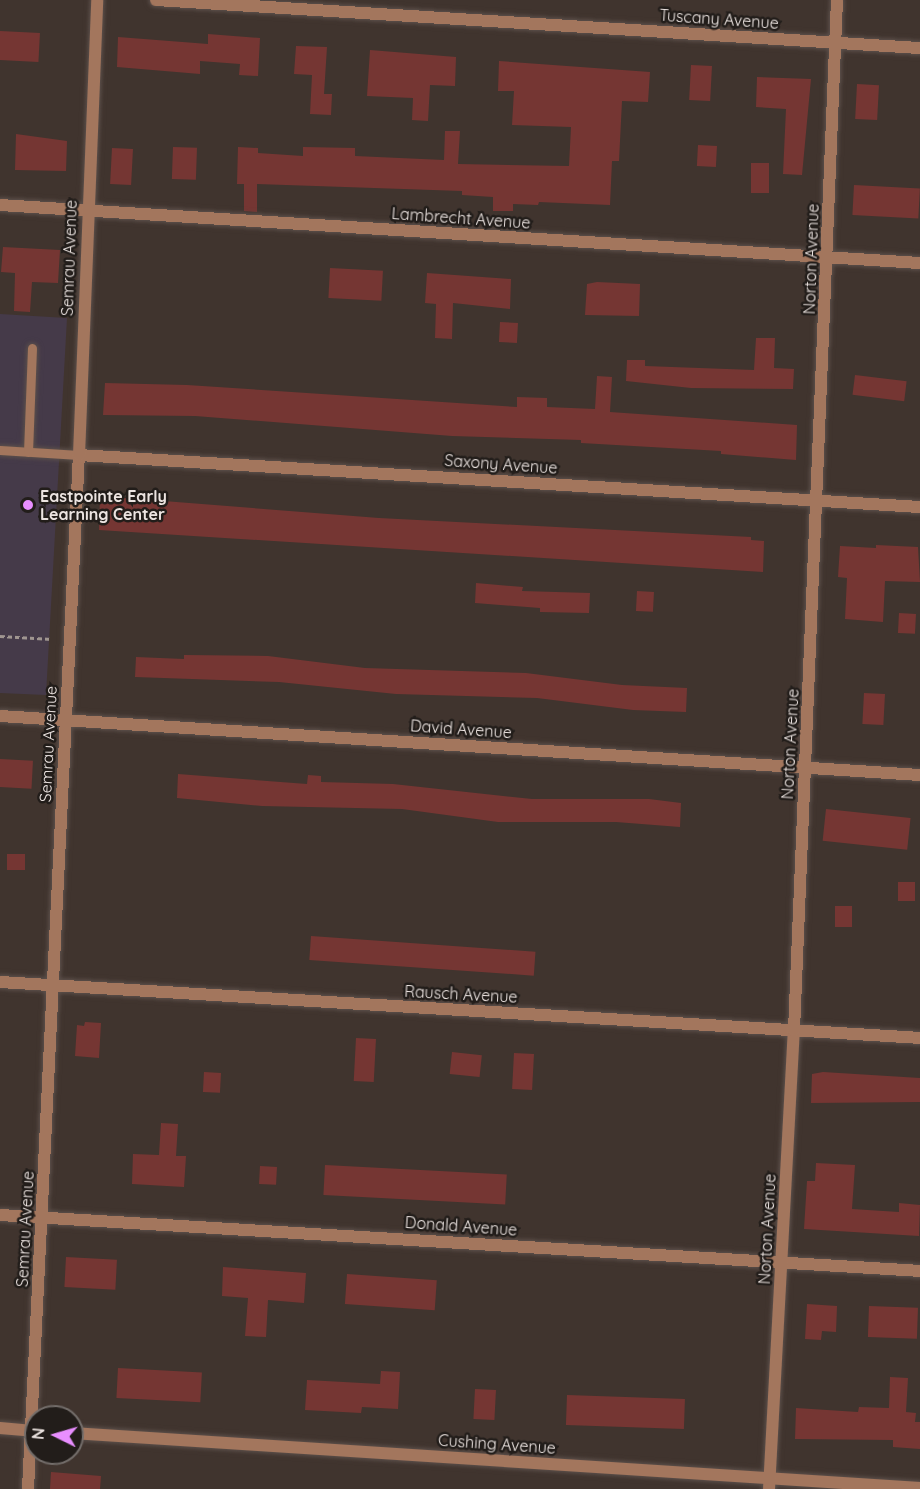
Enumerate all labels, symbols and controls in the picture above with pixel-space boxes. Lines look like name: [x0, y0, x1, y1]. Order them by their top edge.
street label: Tuscany Avenue: [659, 5, 779, 33]
street label: Semrau Avenue: [57, 200, 81, 316]
street label: Norton Avenue: [799, 203, 823, 315]
street label: Lambrecht Avenue: [391, 204, 531, 232]
street label: Saxony Avenue: [444, 450, 558, 478]
place label: Eastpointe Early Learning Center: [40, 486, 167, 524]
marker: Eastpointe Early Learning Center: [21, 498, 35, 512]
street label: Semrau Avenue: [35, 685, 61, 803]
street label: Norton Avenue: [778, 688, 802, 800]
street label: David Avenue: [410, 716, 512, 742]
street label: Rausch Avenue: [404, 981, 518, 1007]
street label: Semrau Avenue: [12, 1170, 38, 1288]
street label: Norton Avenue: [755, 1173, 779, 1285]
street label: Donald Avenue: [404, 1212, 518, 1240]
north arrow: [24, 1405, 84, 1465]
text: N: [28, 1427, 49, 1440]
street label: Cushing Avenue: [438, 1430, 556, 1458]

